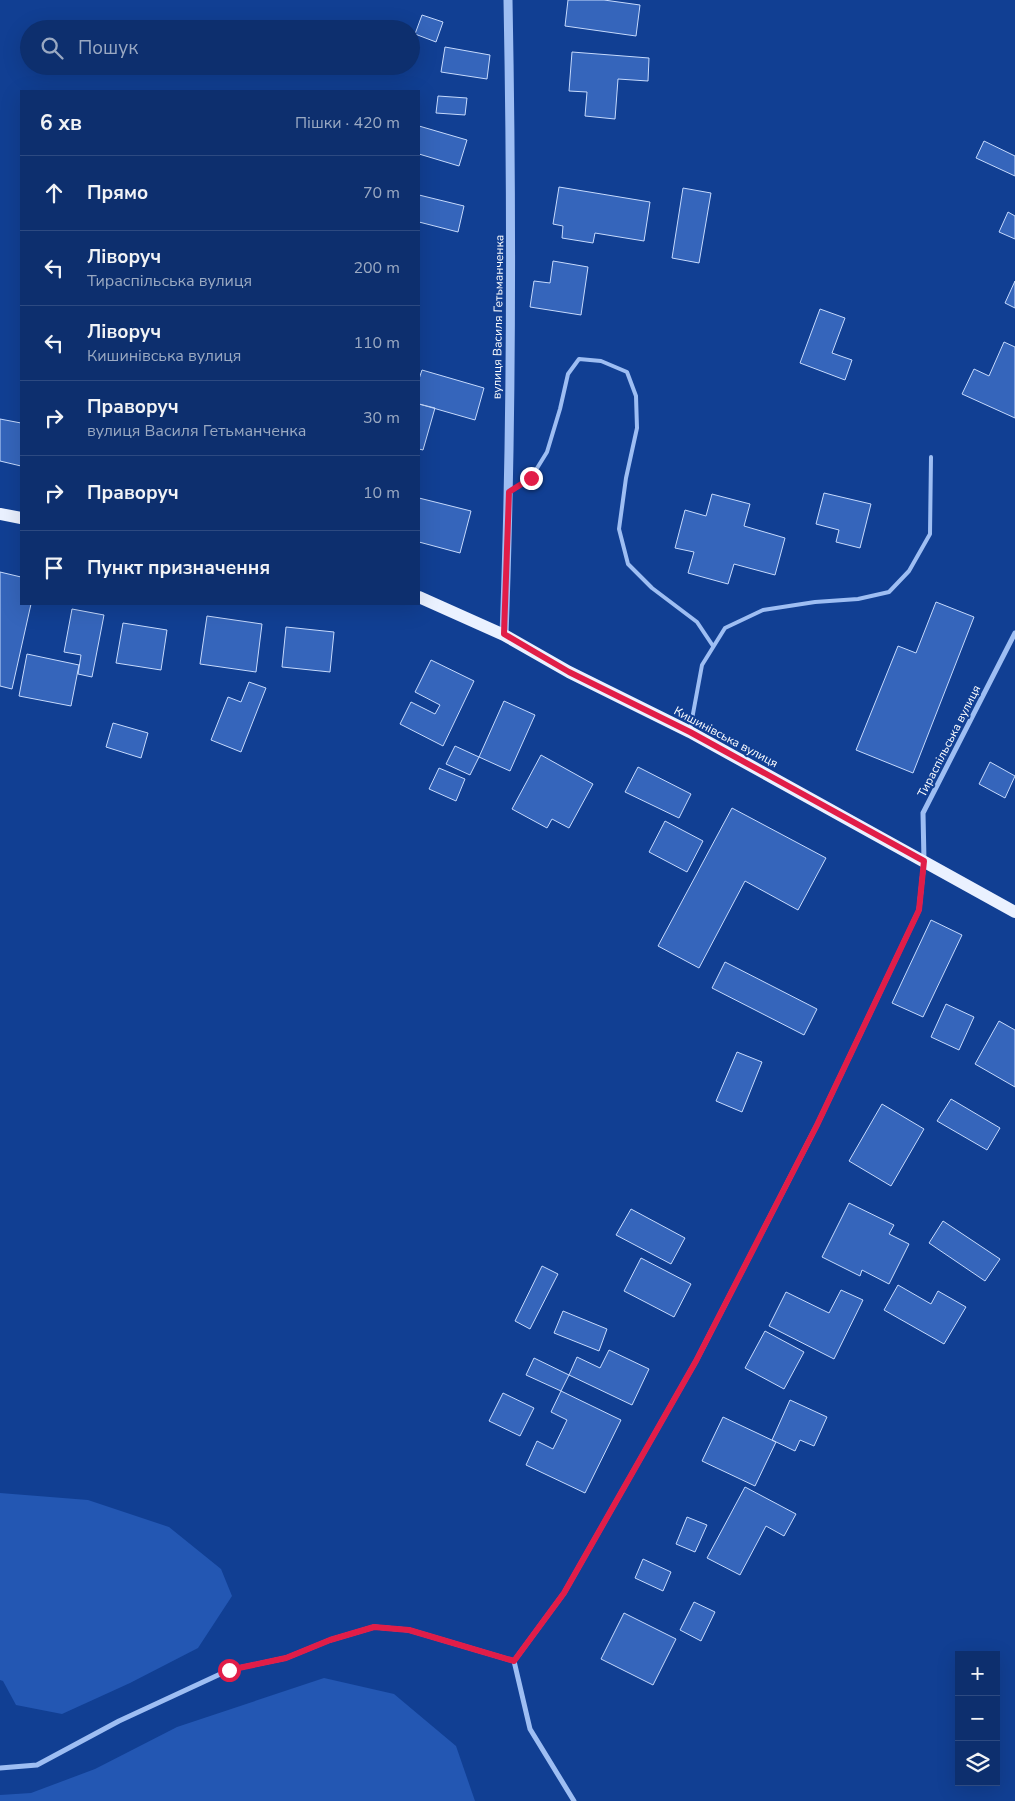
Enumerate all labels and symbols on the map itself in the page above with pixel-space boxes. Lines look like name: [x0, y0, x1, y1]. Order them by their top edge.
street label: вулиця Василя Гетьманченка: [489, 235, 507, 399]
route end: [520, 467, 543, 490]
street label: Тираспільська вулиця: [914, 682, 984, 800]
street label: Кишинівська вулиця: [671, 703, 781, 771]
route start: [218, 1659, 241, 1682]

